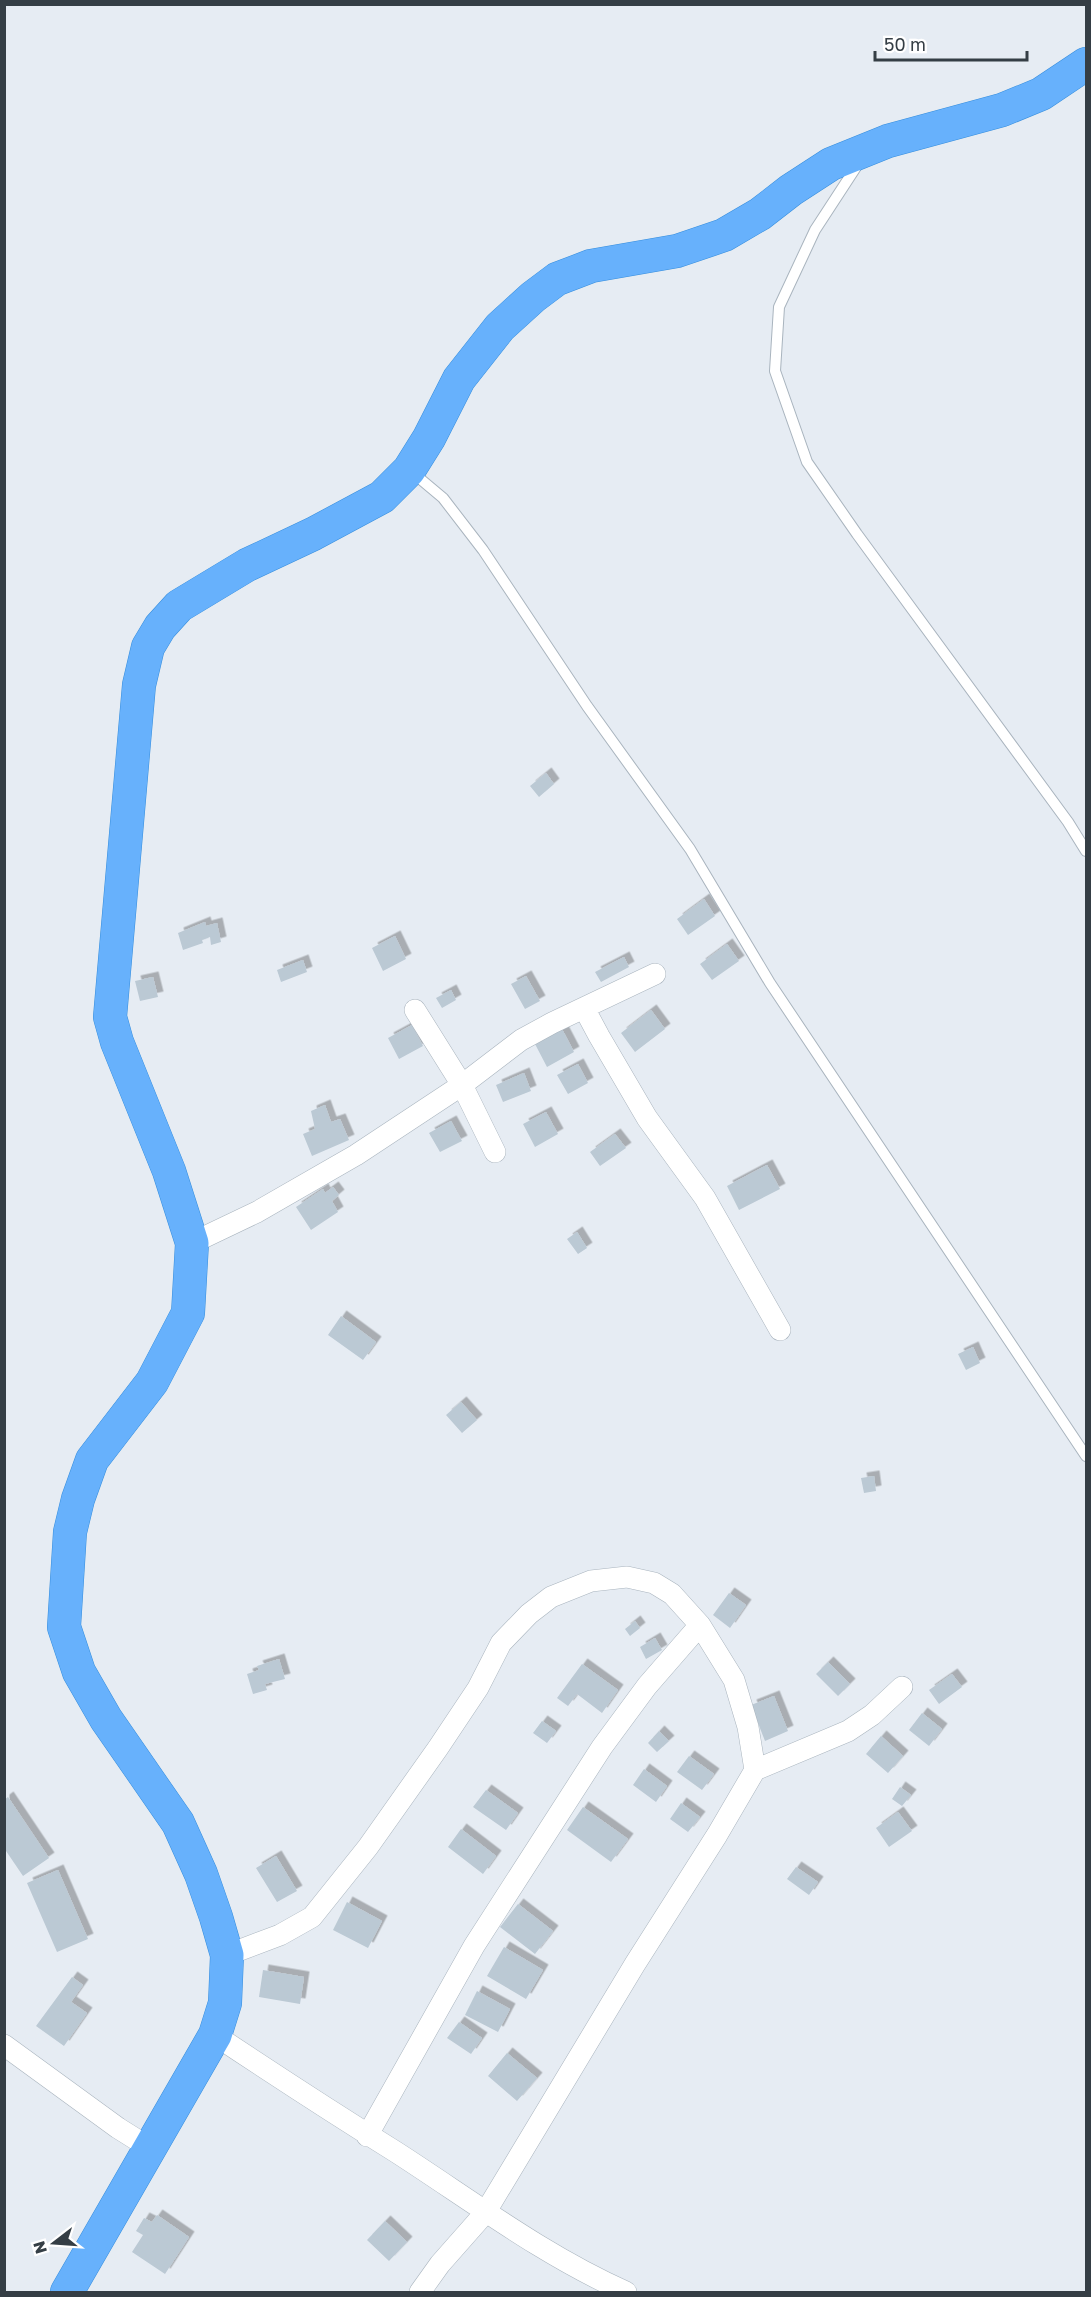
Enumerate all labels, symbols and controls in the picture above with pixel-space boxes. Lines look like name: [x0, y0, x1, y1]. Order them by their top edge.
scale bar: [875, 24, 1026, 62]
text: 50 m: [884, 33, 926, 55]
north arrow: [24, 2213, 84, 2273]
text: N: [28, 2239, 51, 2256]

